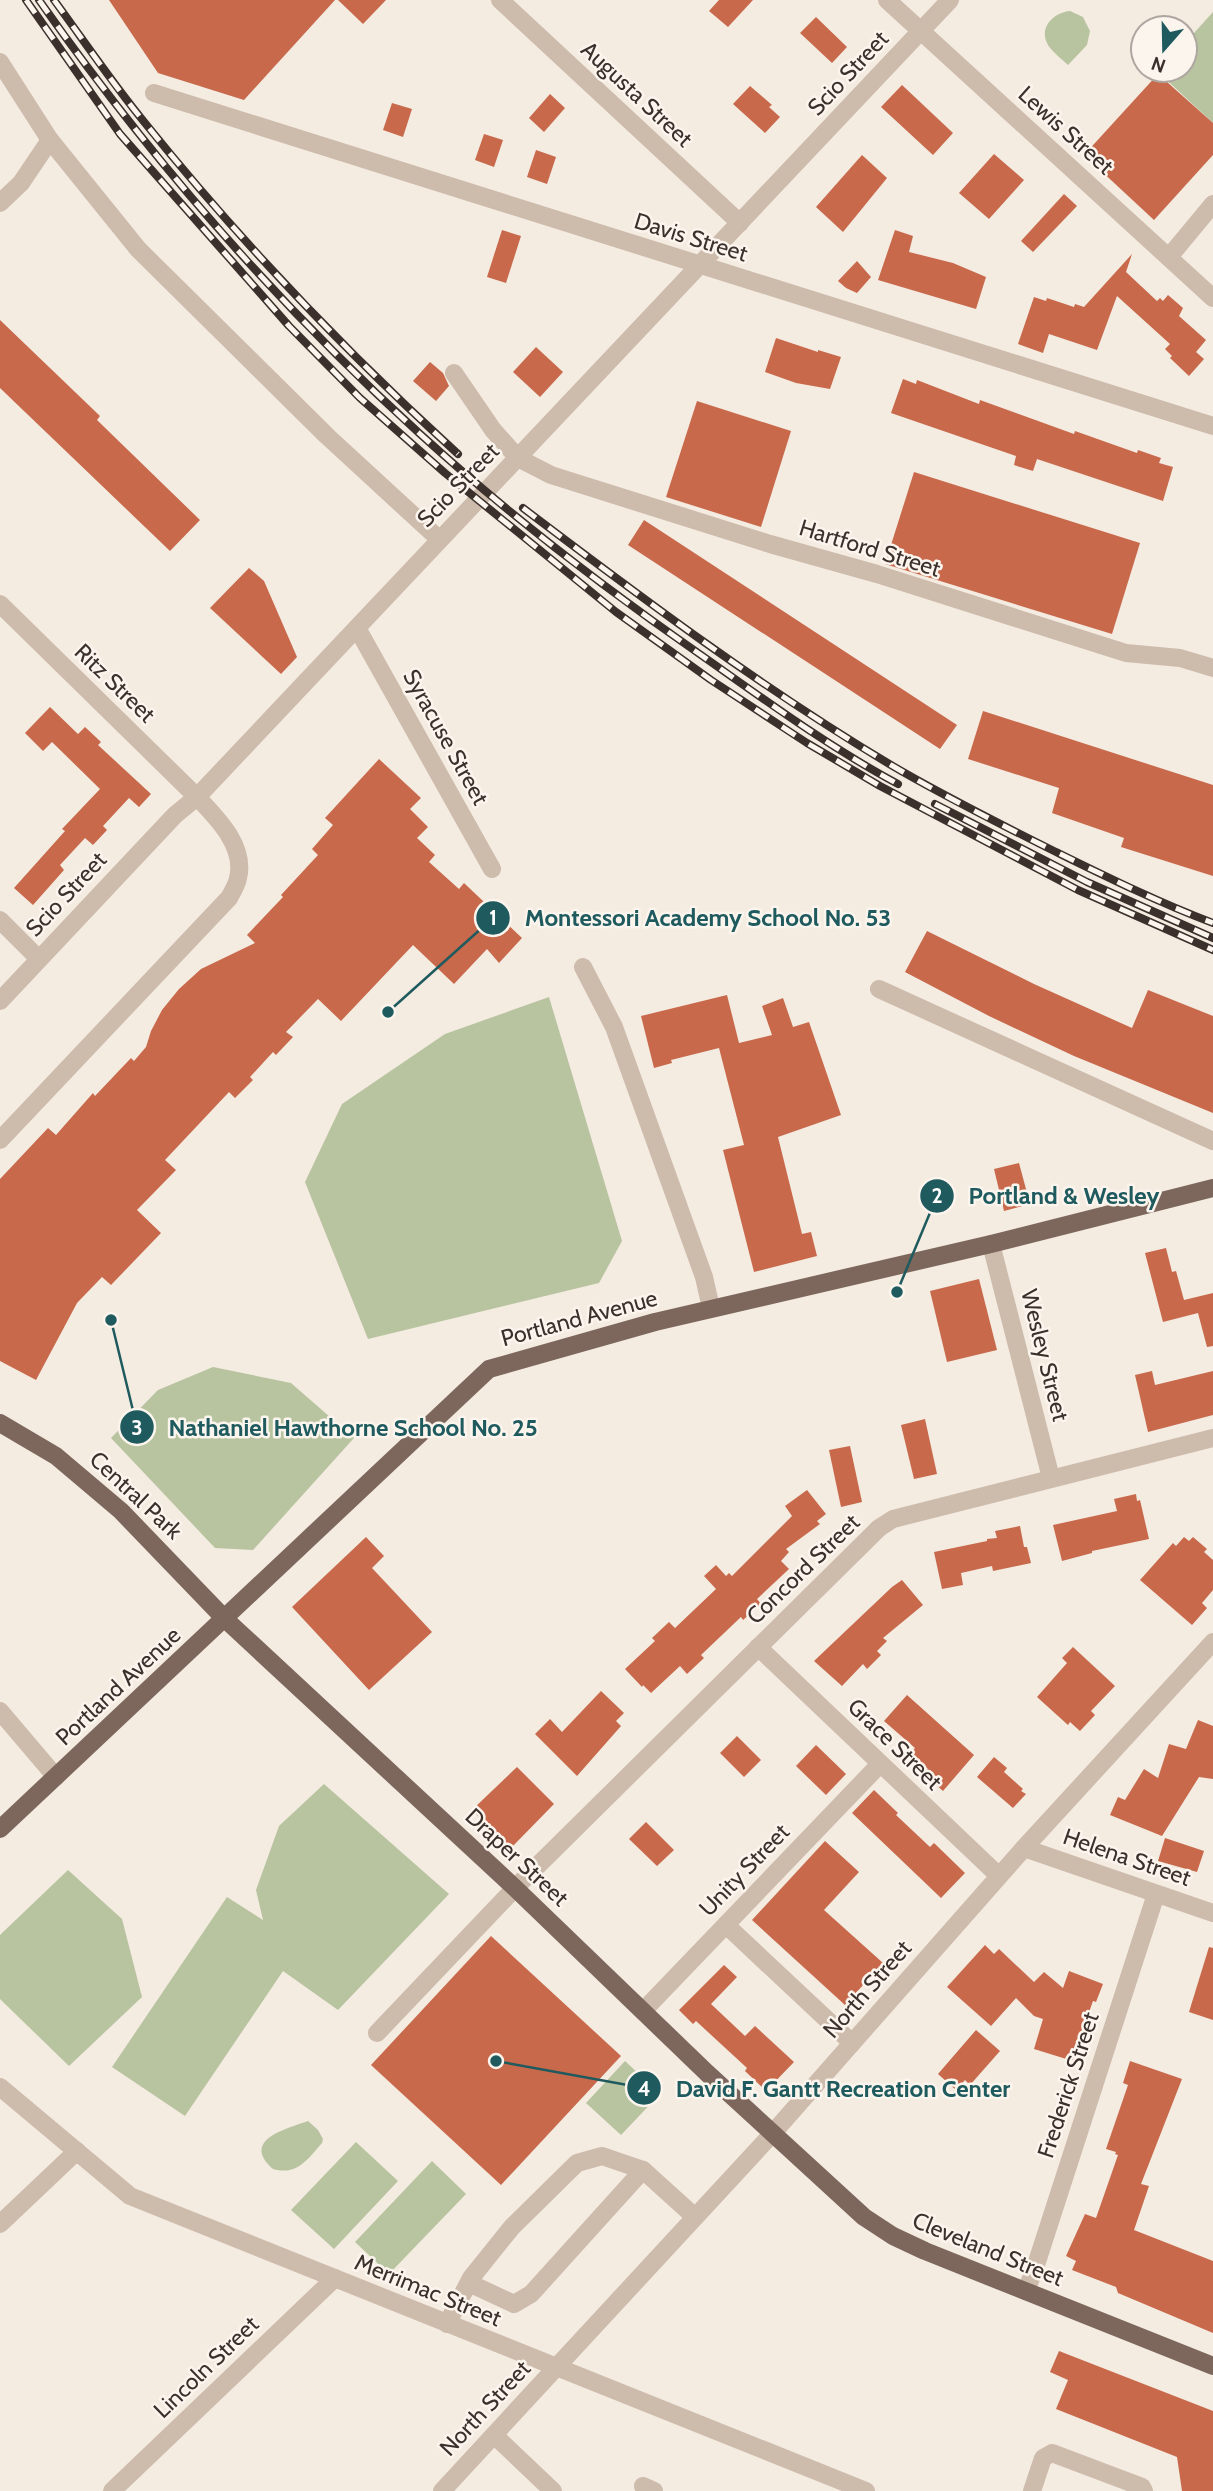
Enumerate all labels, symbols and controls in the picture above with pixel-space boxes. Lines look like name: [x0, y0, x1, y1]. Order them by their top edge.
north arrow: [1129, 14, 1199, 84]
street label: Scio Street: [802, 25, 894, 121]
street label: Augusta Street: [576, 35, 699, 153]
text: N: [1148, 51, 1169, 78]
street label: Lewis Street: [1013, 80, 1120, 180]
street label: Davis Street: [631, 206, 751, 268]
street label: Scio Street: [411, 437, 505, 533]
street label: Hartford Street: [796, 513, 944, 583]
street label: Ritz Street: [69, 638, 161, 728]
street label: Syracuse Street: [397, 664, 495, 810]
street label: Scio Street: [20, 846, 112, 942]
callout: Montessori Academy School No. 53: [476, 895, 906, 940]
text: Montessori Academy School No. 53: [525, 903, 891, 932]
text: 1: [489, 905, 497, 930]
callout: Portland & Wesley: [919, 1173, 1173, 1218]
text: Portland & Wesley: [969, 1181, 1160, 1210]
text: 2: [931, 1183, 943, 1208]
street label: Portland Avenue: [498, 1284, 660, 1352]
street label: Wesley Street: [1015, 1286, 1075, 1424]
callout: Nathaniel Hawthorne School No. 25: [119, 1405, 551, 1450]
text: Nathaniel Hawthorne School No. 25: [168, 1413, 538, 1442]
text: 3: [131, 1415, 143, 1440]
street label: Central Park: [84, 1445, 189, 1545]
street label: Concord Street: [741, 1508, 866, 1630]
street label: Portland Avenue: [50, 1621, 186, 1751]
street label: Grace Street: [842, 1692, 948, 1796]
street label: Draper Street: [460, 1802, 575, 1912]
street label: Unity Street: [693, 1818, 795, 1922]
street label: Helena Street: [1060, 1822, 1195, 1892]
street label: North Street: [817, 1934, 917, 2044]
street label: Frederick Street: [1031, 2008, 1105, 2161]
callout: David F. Gantt Recreation Center: [627, 2066, 1024, 2111]
text: David F. Gantt Recreation Center: [676, 2074, 1010, 2103]
text: 4: [637, 2076, 651, 2101]
street label: Cleveland Street: [908, 2206, 1068, 2292]
street label: Merrimac Street: [351, 2248, 506, 2332]
street label: Lincoln Street: [148, 2310, 264, 2424]
street label: North Street: [434, 2354, 536, 2462]

